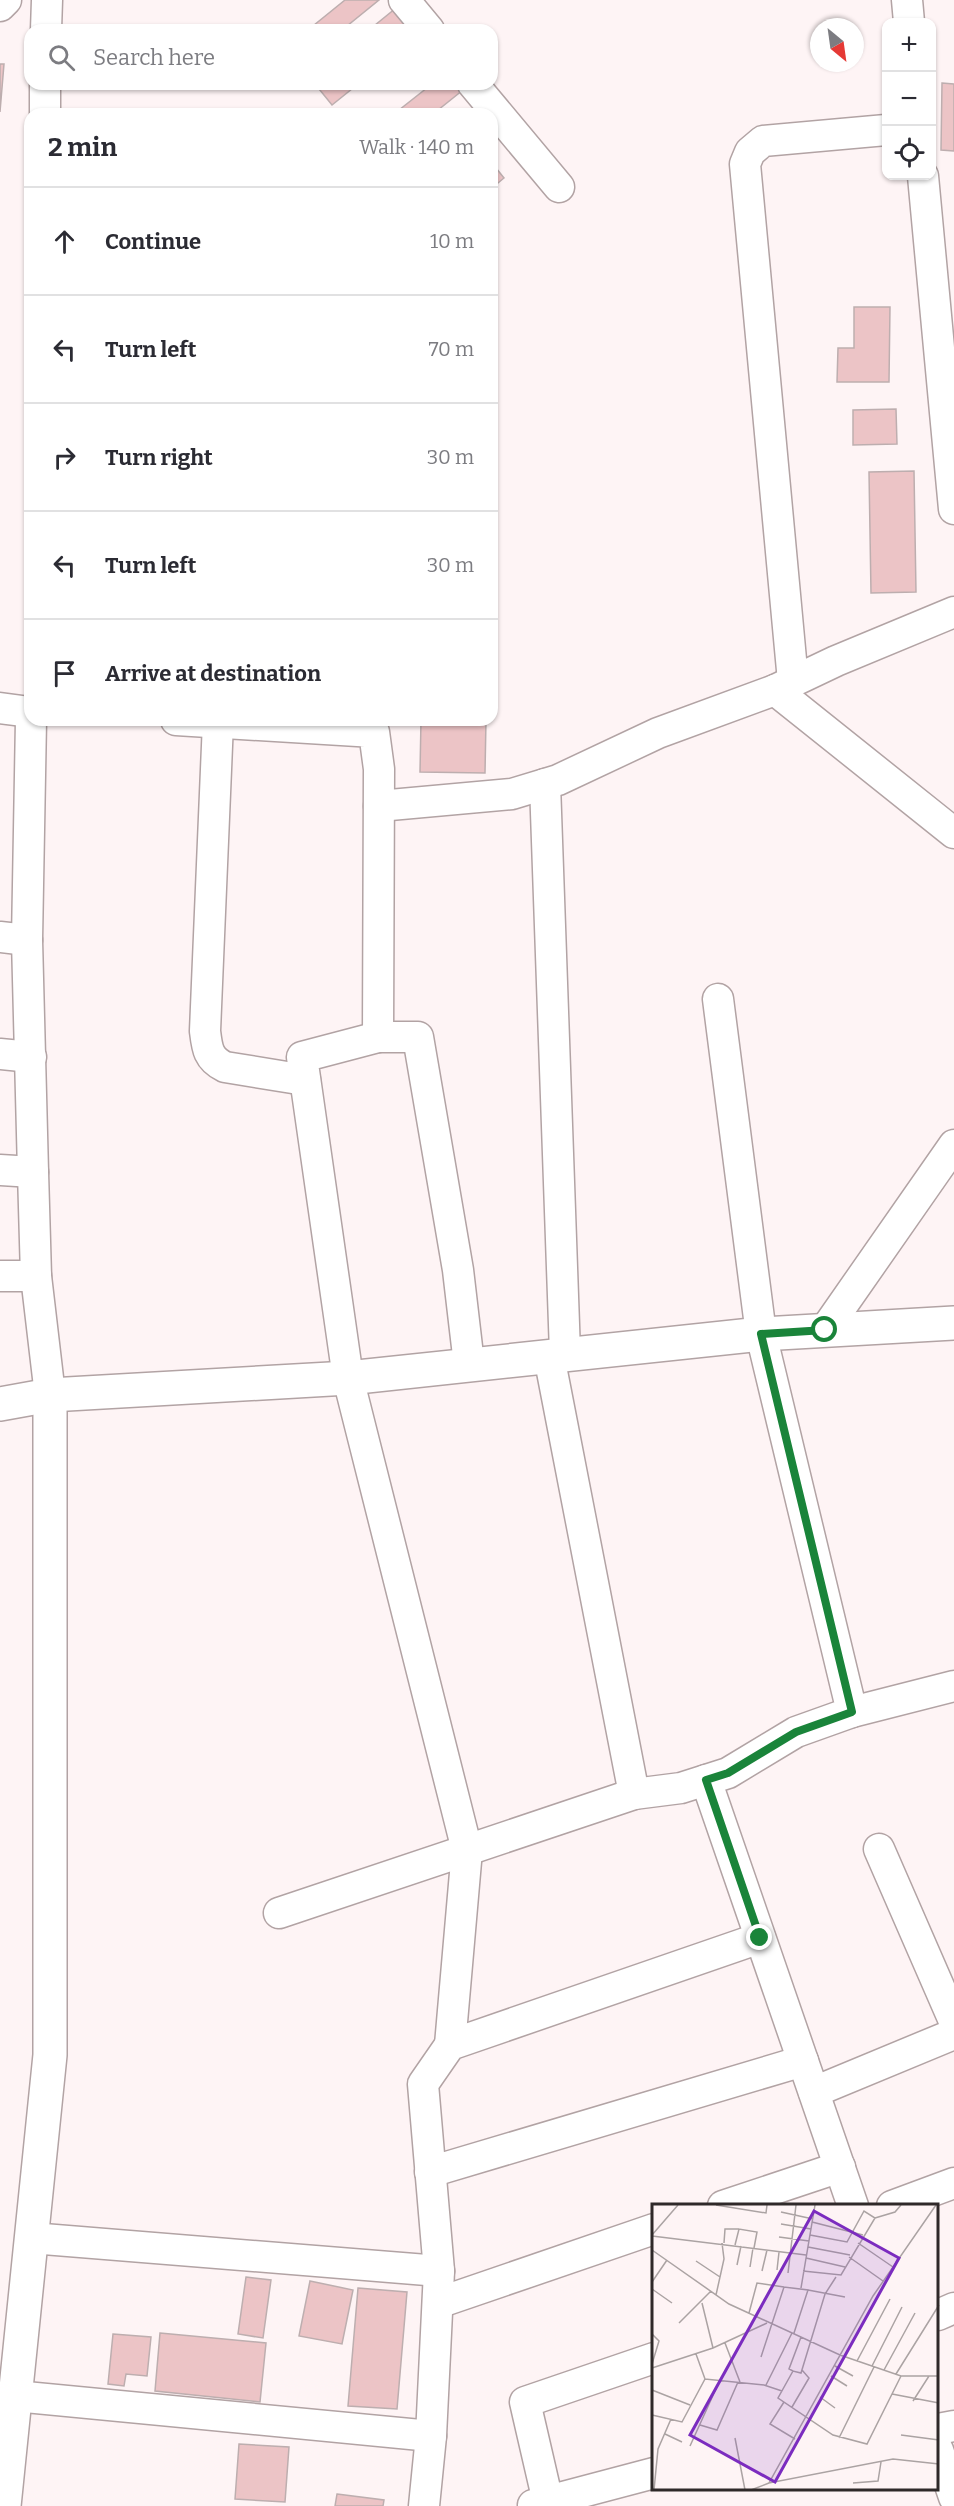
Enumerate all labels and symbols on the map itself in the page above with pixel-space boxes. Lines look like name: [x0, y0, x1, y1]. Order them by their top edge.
north arrow: [810, 18, 864, 72]
route start: [811, 1316, 837, 1342]
route end: [746, 1924, 772, 1950]
inset map: [652, 2204, 939, 2491]

